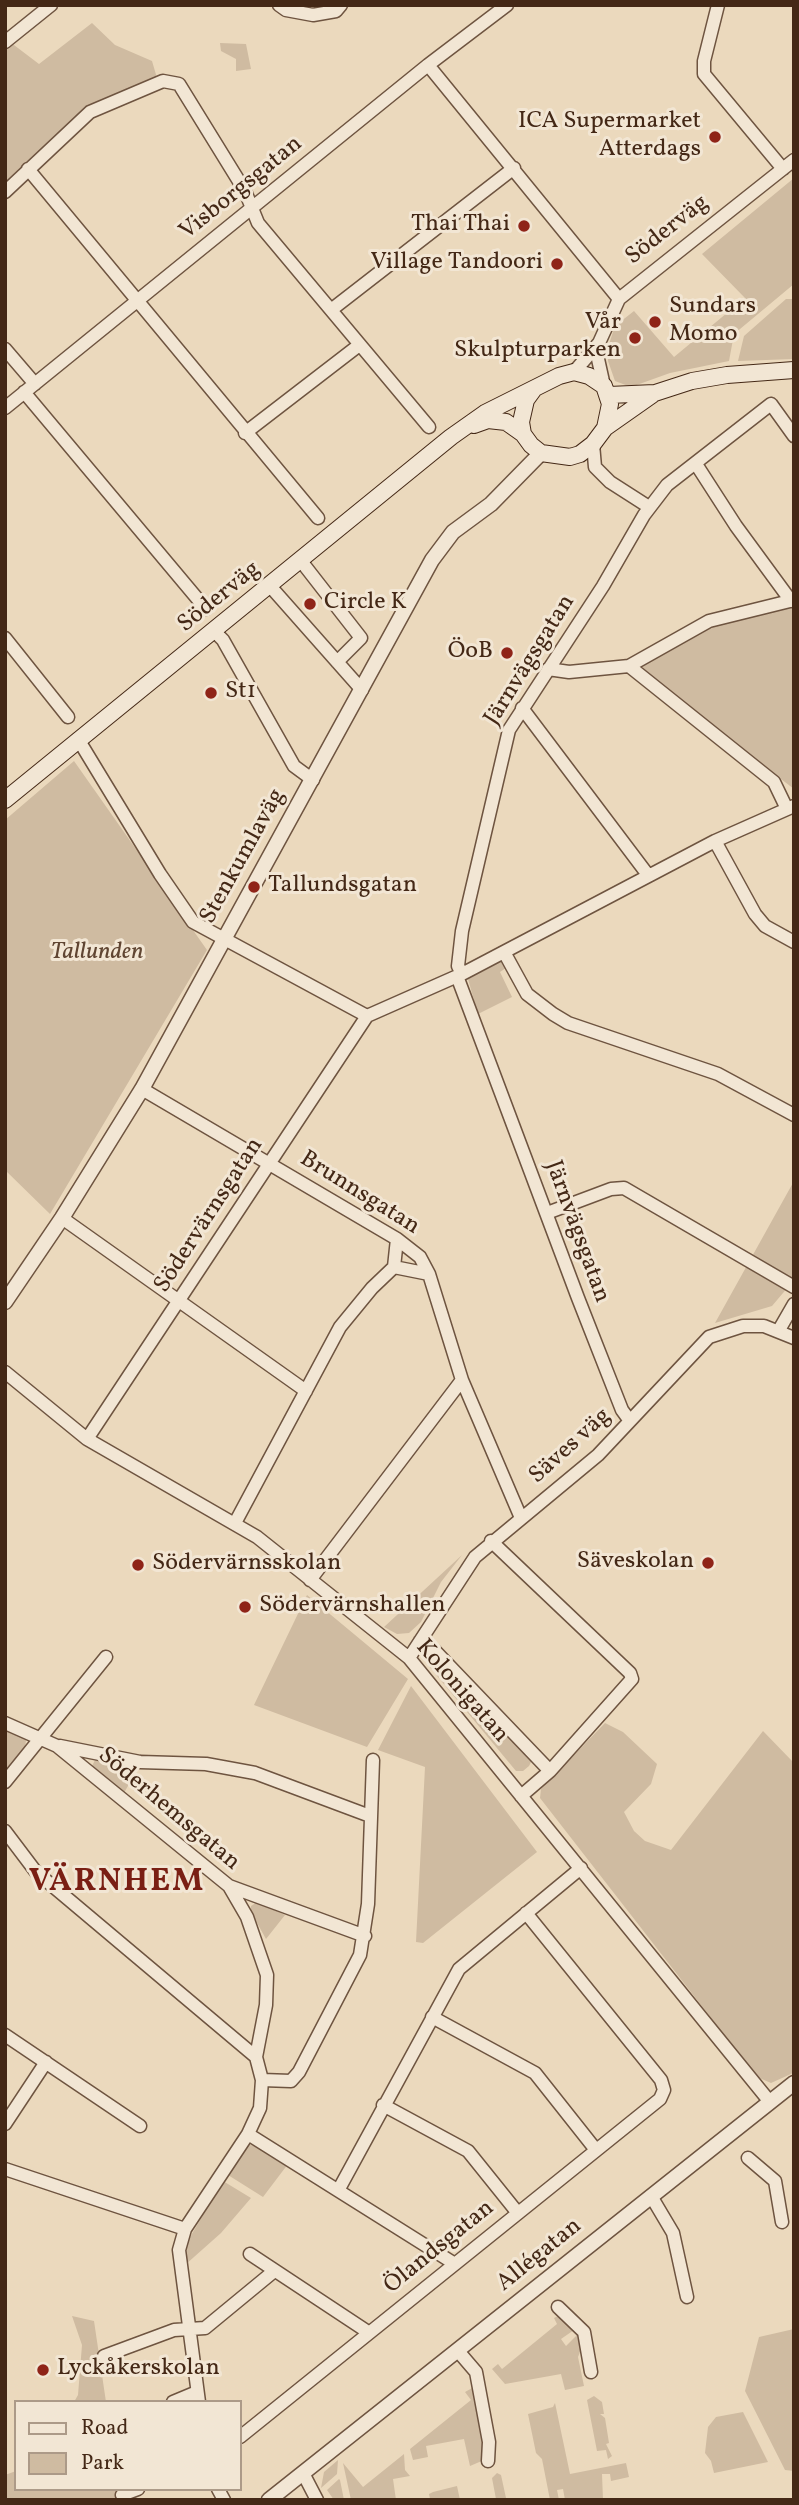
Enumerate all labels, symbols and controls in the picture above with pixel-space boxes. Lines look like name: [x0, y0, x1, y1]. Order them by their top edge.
place label: ICA Supermarket Atterdags: [518, 109, 701, 165]
marker: ICA Supermarket Atterdags: [707, 129, 723, 145]
street label: Visborgsgatan: [175, 131, 309, 247]
street label: Söderväg: [621, 190, 715, 272]
place label: Thai Thai: [411, 212, 510, 240]
marker: Thai Thai: [516, 218, 532, 234]
place label: Village Tandoori: [371, 250, 543, 278]
marker: Village Tandoori: [549, 256, 565, 272]
place label: Sundars Momo: [669, 294, 756, 350]
place label: Vår Skulpturparken: [454, 310, 621, 366]
marker: Sundars Momo: [647, 314, 663, 330]
marker: Vår Skulpturparken: [627, 330, 643, 346]
street label: Söderväg: [173, 556, 267, 640]
place label: Circle K: [324, 590, 407, 618]
street label: Järnvägsgatan: [479, 590, 583, 732]
marker: Circle K: [302, 596, 318, 612]
place label: ÖoB: [448, 639, 493, 667]
marker: ÖoB: [499, 645, 515, 661]
place label: St1: [225, 679, 256, 707]
marker: St1: [203, 685, 219, 701]
street label: Stenkumlaväg: [195, 784, 293, 930]
place label: Tallundsgatan: [268, 873, 417, 901]
marker: Tallundsgatan: [246, 879, 262, 895]
park label: Tallunden: [51, 940, 143, 968]
street label: Södervärnsgatan: [149, 1133, 271, 1299]
street label: Brunnsgatan: [294, 1146, 424, 1242]
street label: Järnvägsgatan: [537, 1157, 615, 1307]
street label: Säves väg: [524, 1403, 618, 1491]
place label: Säveskolan: [577, 1549, 694, 1577]
place label: Södervärnsskolan: [152, 1551, 341, 1579]
marker: Säveskolan: [700, 1555, 716, 1571]
marker: Södervärnsskolan: [130, 1557, 146, 1573]
place label: Södervärnshallen: [259, 1593, 446, 1621]
marker: Södervärnshallen: [237, 1599, 253, 1615]
street label: Kolonigatan: [408, 1634, 514, 1750]
street label: Söderhemsgatan: [91, 1742, 245, 1878]
district label: VÄRNHEM: [30, 1865, 204, 1903]
street label: Ölandsgatan: [379, 2195, 501, 2301]
street label: Allégatan: [492, 2213, 588, 2299]
place label: Lyckåkerskolan: [57, 2356, 220, 2384]
marker: Lyckåkerskolan: [35, 2362, 51, 2378]
legend: [14, 2400, 242, 2491]
text: Road: [81, 2414, 128, 2443]
text: Park: [81, 2449, 124, 2478]

